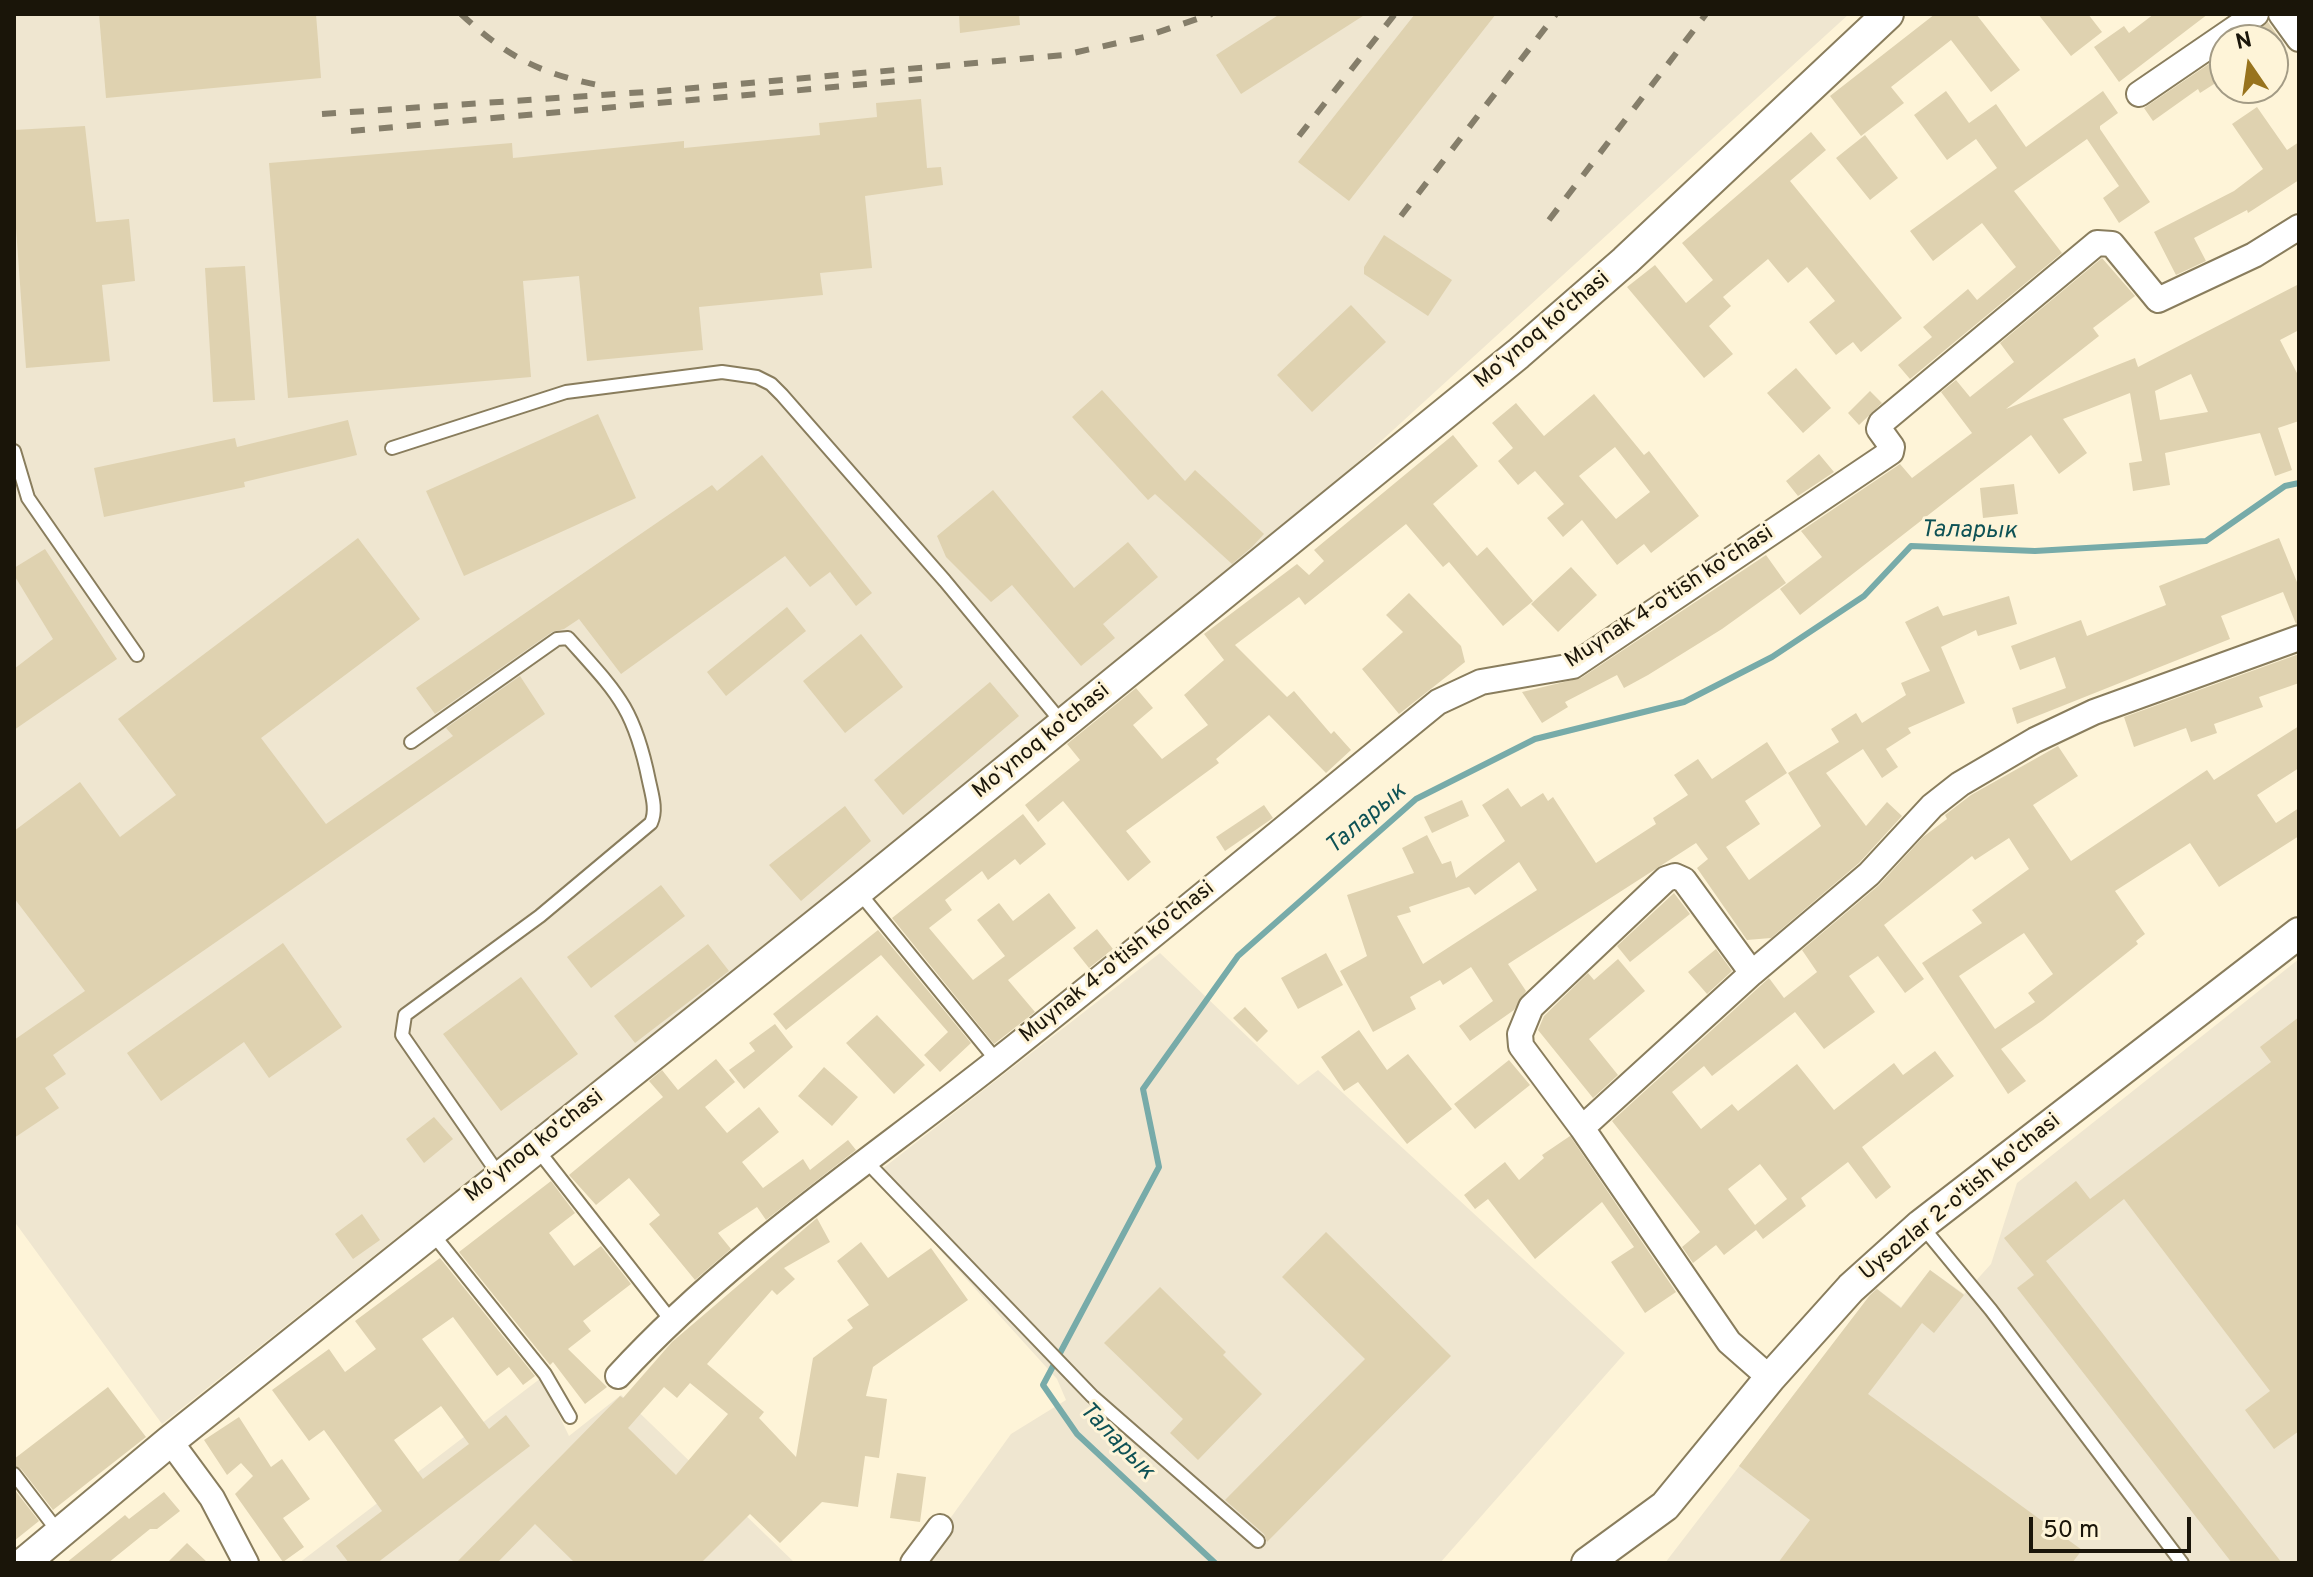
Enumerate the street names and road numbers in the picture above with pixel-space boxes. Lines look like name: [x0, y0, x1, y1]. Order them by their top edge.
street label: Moʻynoq ko'chasi: [1470, 267, 1616, 395]
street label: Muynak 4-o'tish ko'chasi: [1561, 521, 1779, 675]
street label: Moʻynoq ko'chasi: [968, 679, 1116, 805]
street label: Muynak 4-o'tish ko'chasi: [1015, 876, 1221, 1050]
street label: Moʻynoq ko'chasi: [460, 1085, 610, 1209]
street label: Uysozlar 2-o'tish ko'chasi: [1855, 1109, 2067, 1287]

